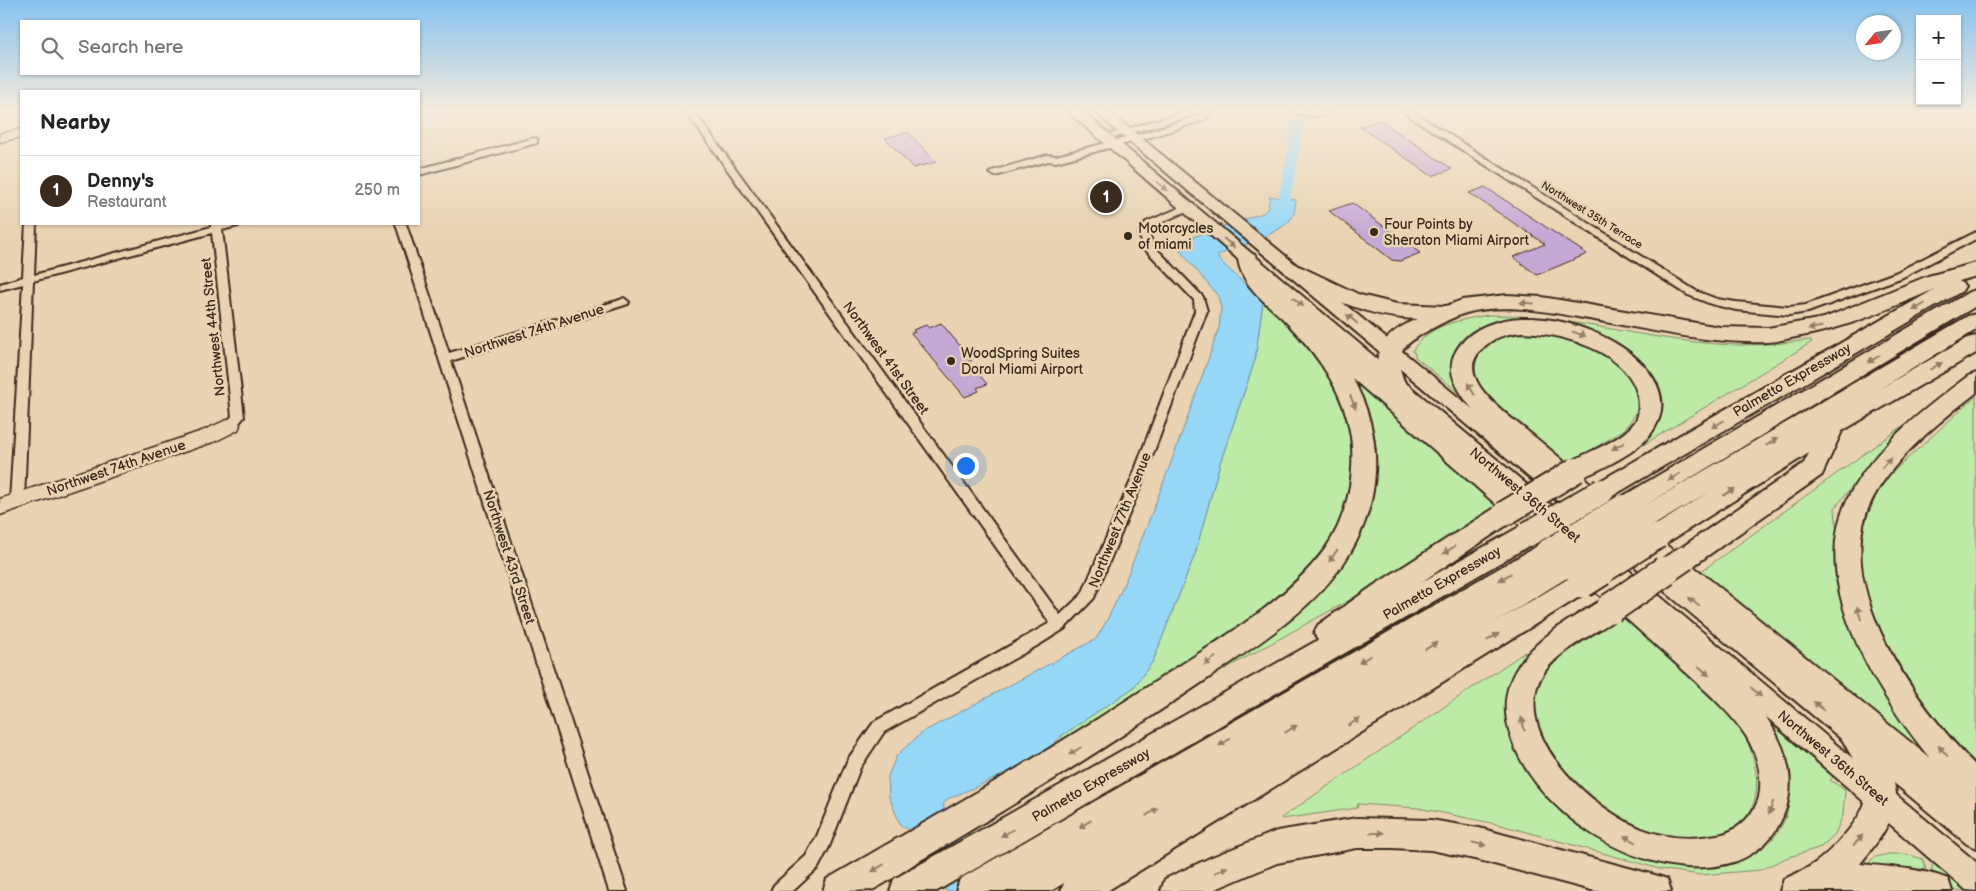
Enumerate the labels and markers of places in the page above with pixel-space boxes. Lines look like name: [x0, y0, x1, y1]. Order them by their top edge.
pin: 1: [1090, 178, 1122, 216]
place label: Four Points by Sheraton Miami Airport: [1384, 216, 1530, 249]
place label: Motorcycles of miami: [1138, 220, 1214, 253]
marker: Four Points by Sheraton Miami Airport: [1368, 226, 1380, 238]
marker: Motorcycles of miami: [1122, 230, 1134, 242]
place label: WoodSpring Suites Doral Miami Airport: [961, 345, 1084, 378]
marker: WoodSpring Suites Doral Miami Airport: [945, 355, 957, 367]

